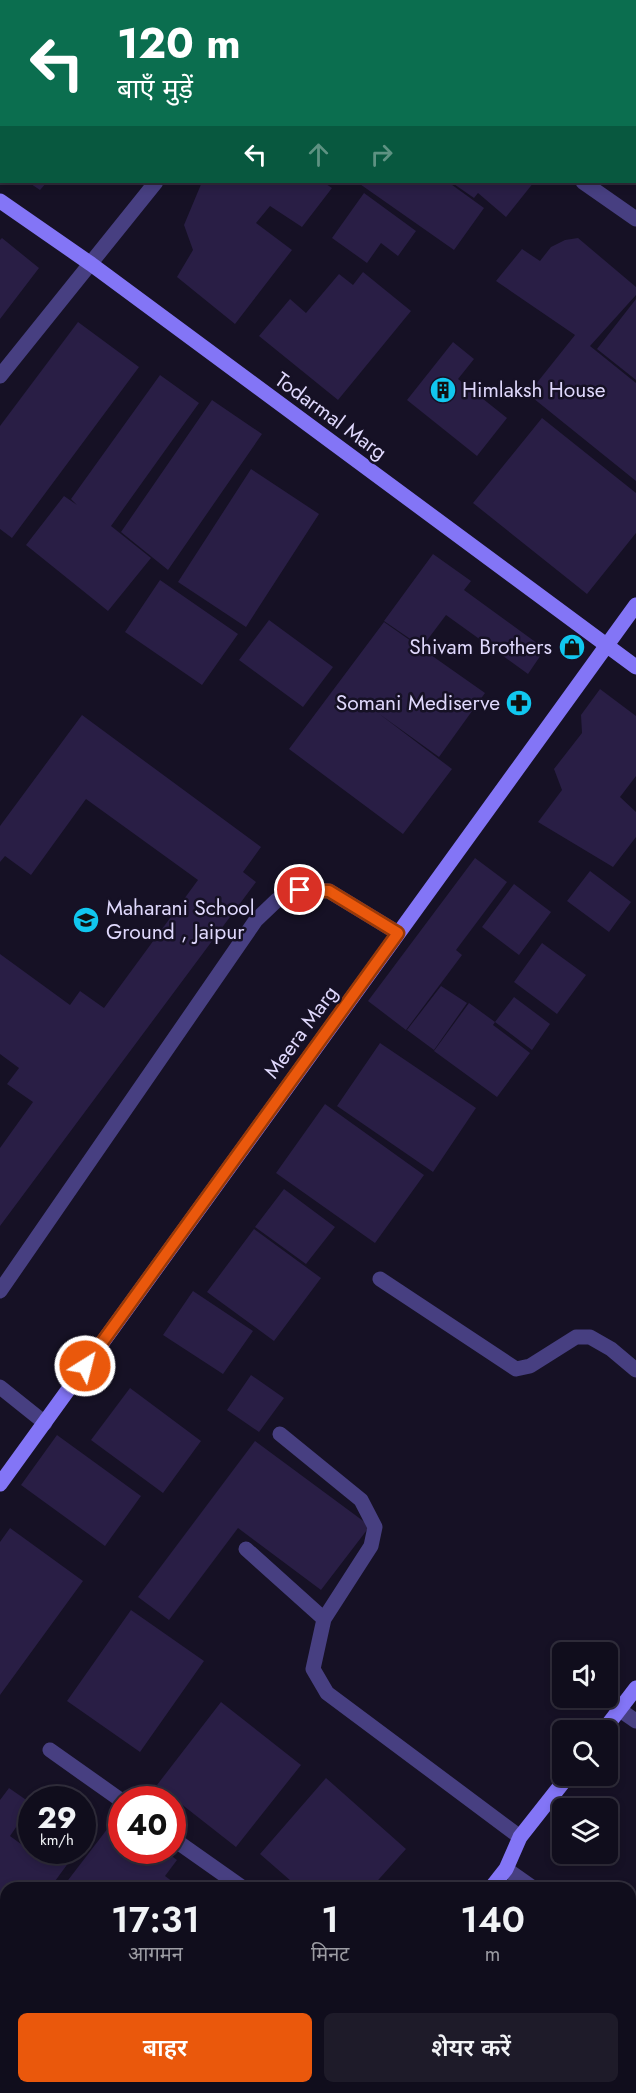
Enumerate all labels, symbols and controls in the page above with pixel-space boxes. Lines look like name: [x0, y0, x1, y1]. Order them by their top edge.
text: 120 m: [117, 13, 241, 74]
icon: left: [18, 24, 96, 102]
text: बाएँ मुड़ें: [117, 69, 193, 108]
icon: left: [239, 138, 272, 171]
icon: ahead: [302, 138, 335, 171]
icon: right: [365, 138, 398, 171]
street label: Todarmal Marg: [269, 365, 393, 467]
building icon: Himlaksh House: [428, 375, 458, 405]
place label: Himlaksh House: [462, 375, 606, 405]
place label: Shivam Brothers: [409, 632, 552, 662]
shop icon: Shivam Brothers: [557, 632, 587, 662]
place label: Somani Mediserve: [336, 688, 500, 718]
pharmacy icon: Somani Mediserve: [504, 688, 534, 718]
pin: [274, 864, 325, 915]
icon: arrive: [283, 873, 316, 906]
place label: Maharani School Ground , Jaipur: [106, 893, 255, 947]
school or university icon: Maharani School Ground , Jaipur: [71, 905, 101, 935]
street label: Meera Marg: [257, 979, 345, 1085]
position arrow: [53, 1334, 117, 1398]
map controls: [552, 1642, 618, 1864]
button: sound: [552, 1642, 618, 1708]
button: search: [552, 1720, 618, 1786]
speed limit sign: 40: [108, 1786, 186, 1864]
text: 29: [37, 1796, 77, 1839]
button: layers: [552, 1798, 618, 1864]
text: km/h: [40, 1829, 74, 1851]
text: 17:31: [111, 1893, 200, 1945]
text: 1: [321, 1893, 339, 1945]
text: 140: [460, 1893, 525, 1945]
text: आगमन: [128, 1940, 183, 1969]
text: मिनट: [311, 1940, 349, 1969]
text: m: [485, 1940, 500, 1969]
button: बाहर: [18, 2013, 312, 2082]
button: शेयर करें: [324, 2013, 618, 2082]

